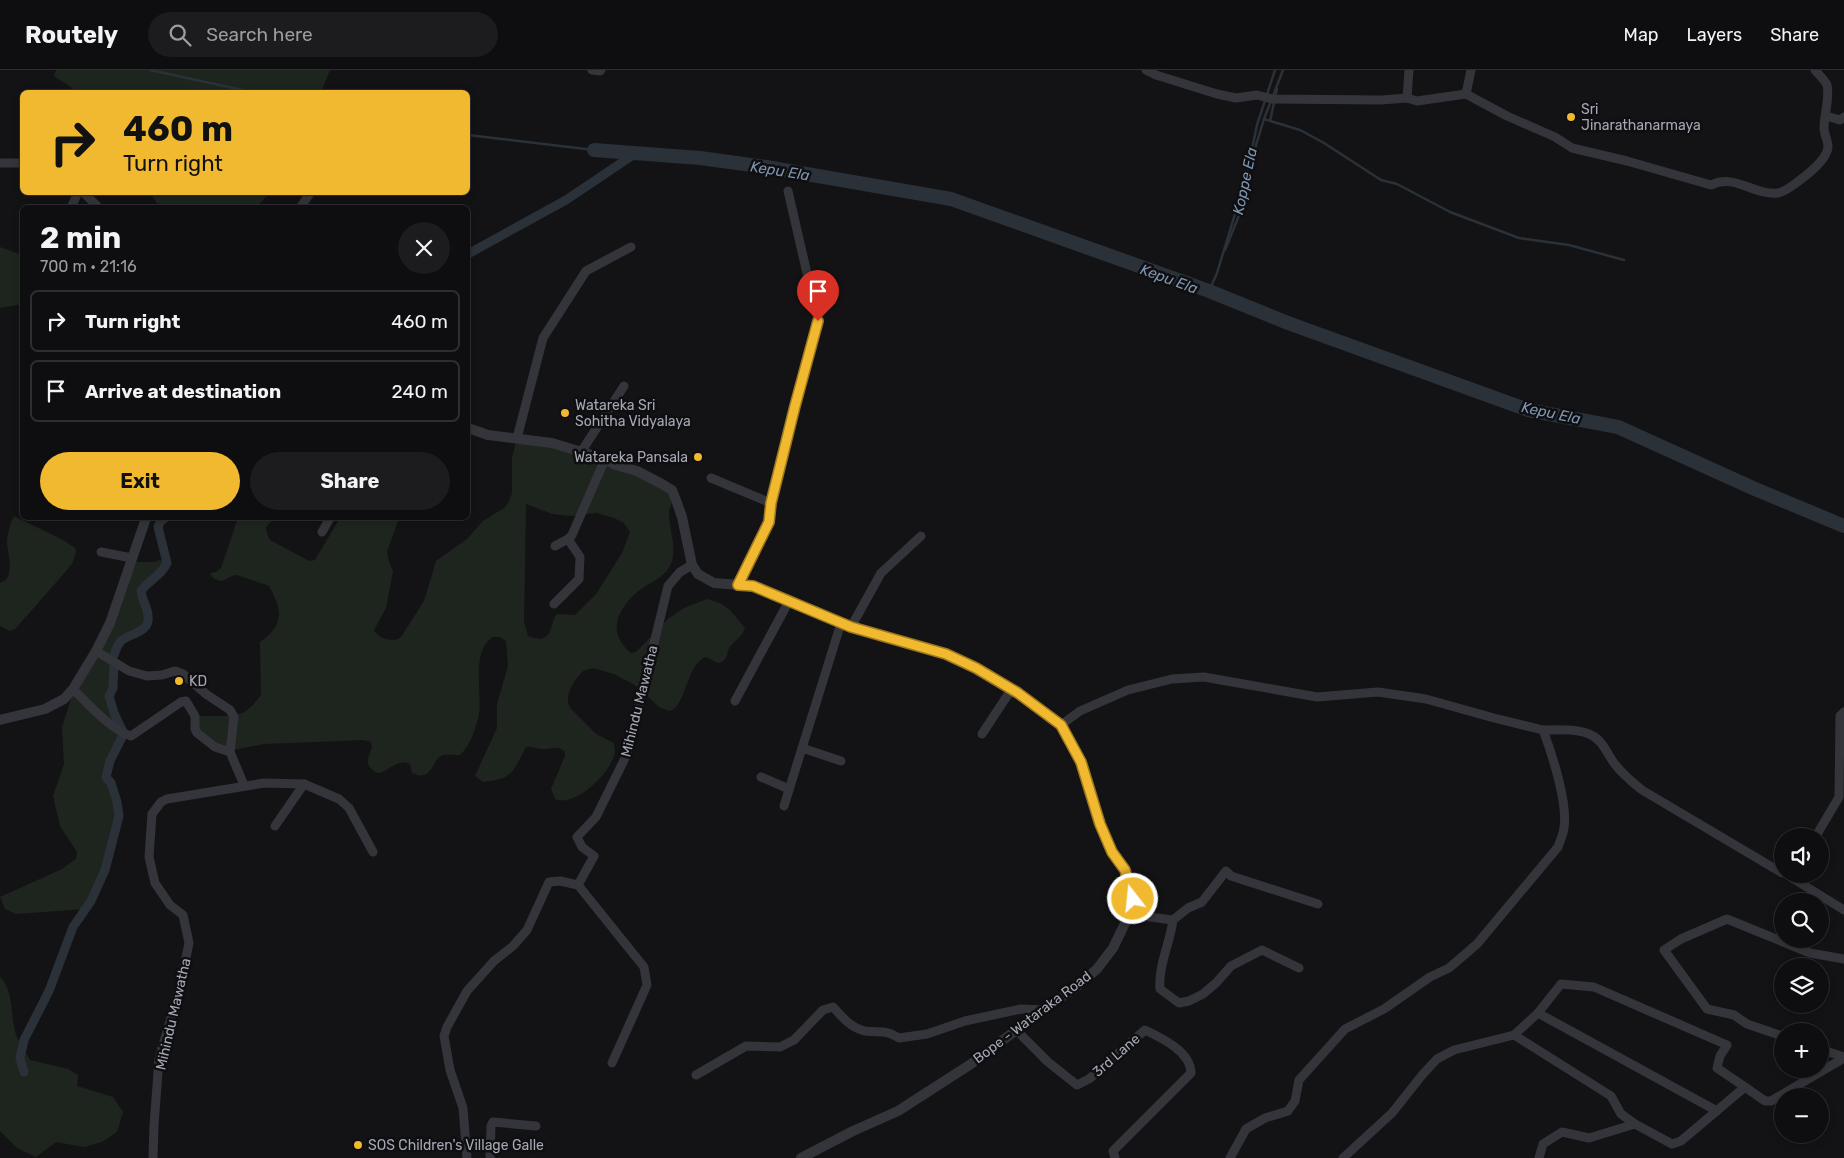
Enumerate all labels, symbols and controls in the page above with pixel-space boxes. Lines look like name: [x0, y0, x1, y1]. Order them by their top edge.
search box: [148, 12, 498, 57]
text: Routely: [25, 21, 118, 49]
icon: search: [166, 21, 194, 49]
text: Search here: [206, 23, 313, 46]
text: Map: [1624, 24, 1659, 46]
text: Layers: [1687, 24, 1742, 46]
text: Share: [1770, 24, 1819, 46]
place label: Sri Jinarathanarmaya: [1581, 101, 1701, 134]
text: 460 m: [123, 108, 233, 150]
icon: right: [40, 110, 105, 175]
marker: Sri Jinarathanarmaya: [1565, 111, 1577, 123]
water label: Koppe Ela: [1229, 146, 1261, 216]
text: Turn right: [123, 150, 223, 177]
water label: Kepu Ela: [749, 157, 811, 185]
text: 2 min: [40, 220, 121, 256]
button: close: [398, 222, 450, 274]
text: 700 m · 21:16: [40, 257, 137, 276]
water label: Kepu Ela: [1138, 260, 1200, 298]
pin: [797, 270, 839, 321]
icon: arrive: [804, 277, 832, 305]
icon: right: [42, 307, 70, 335]
text: Turn right: [85, 310, 180, 333]
text: 460 m: [391, 310, 448, 333]
icon: arrive: [42, 377, 70, 405]
text: Arrive at destination: [85, 380, 281, 403]
text: 240 m: [392, 380, 448, 403]
place label: Watareka Sri Sohitha Vidyalaya: [575, 397, 691, 430]
water label: Kepu Ela: [1520, 398, 1582, 428]
marker: Watareka Sri Sohitha Vidyalaya: [559, 407, 571, 419]
place label: Watareka Pansala: [574, 449, 688, 466]
marker: Watareka Pansala: [692, 451, 704, 463]
button: Exit: [40, 452, 240, 510]
button: Share: [250, 452, 450, 510]
street label: Mihindu Mawatha: [617, 644, 662, 759]
place label: KD: [189, 673, 207, 690]
marker: KD: [173, 675, 185, 687]
map controls: [1774, 828, 1829, 1143]
button: sound: [1774, 828, 1829, 883]
position arrow: [1106, 872, 1158, 924]
button: search: [1774, 893, 1829, 948]
street label: Mihindu Mawatha: [152, 957, 195, 1072]
button: layers: [1774, 958, 1829, 1013]
street label: Bope - Wataraka Road: [970, 968, 1095, 1067]
button: +: [1774, 1023, 1829, 1078]
street label: 3rd Lane: [1089, 1030, 1144, 1081]
button: −: [1774, 1088, 1829, 1143]
place label: SOS Children's Village Galle: [368, 1137, 544, 1154]
marker: SOS Children's Village Galle: [352, 1139, 364, 1151]

